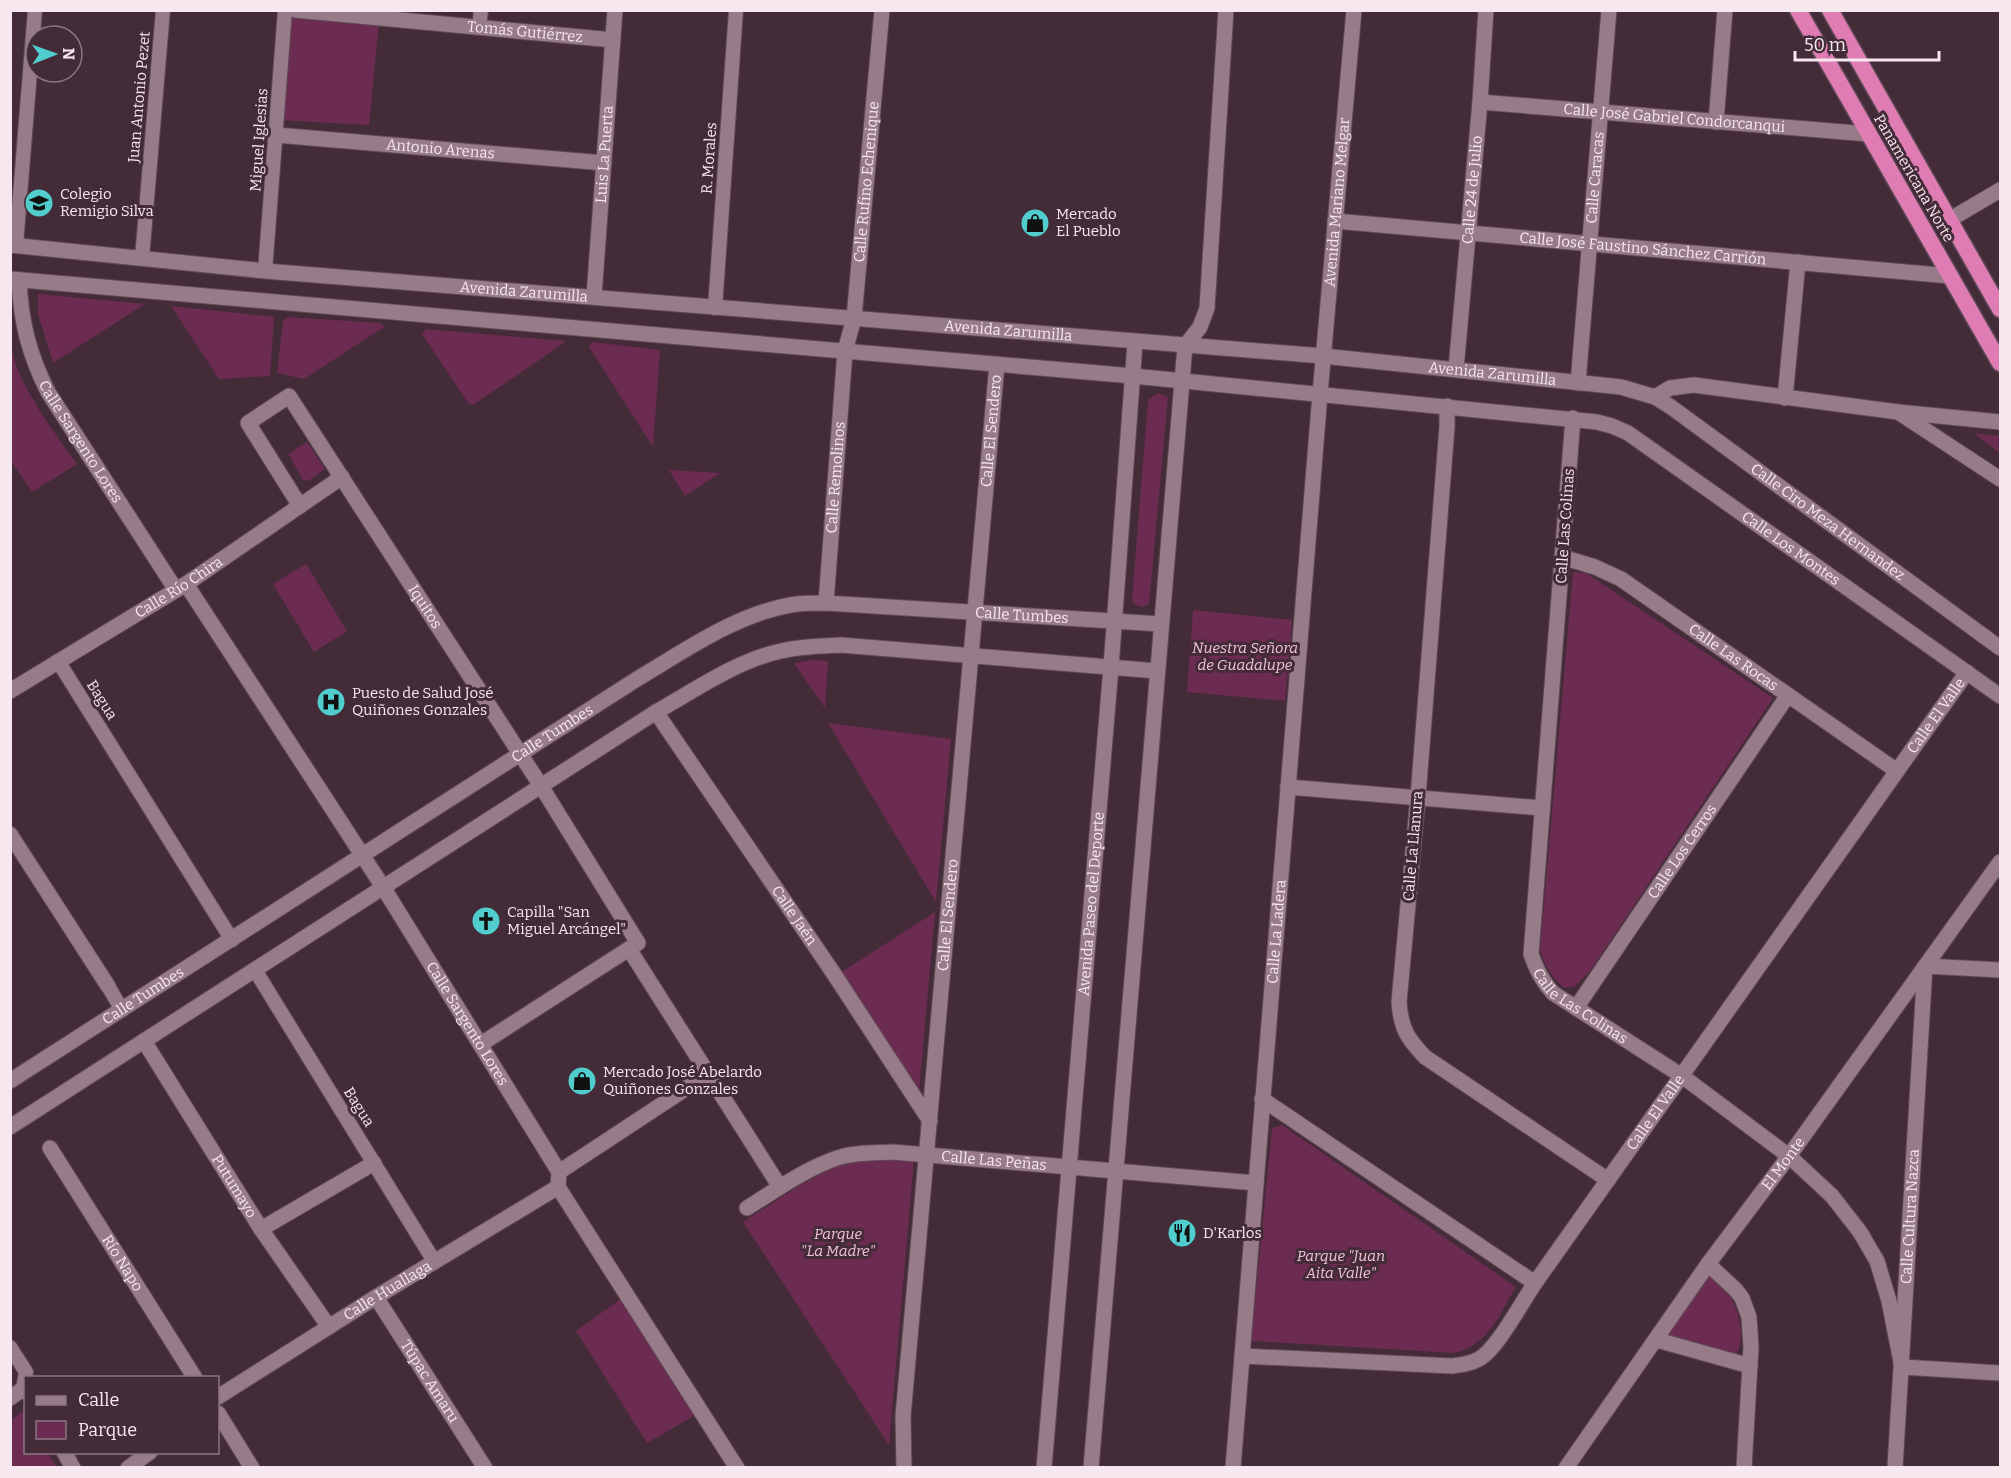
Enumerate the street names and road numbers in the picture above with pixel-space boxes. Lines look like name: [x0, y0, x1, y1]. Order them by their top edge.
street label: Tomás Gutiérrez: [466, 17, 584, 46]
street label: Juan Antonio Pezet: [124, 30, 154, 164]
street label: Miguel Iglesias: [246, 88, 272, 192]
street label: Calle Rufino Echenique: [850, 100, 883, 263]
street label: Calle José Gabriel Condorcanqui: [1563, 100, 1786, 136]
street label: Luis La Puerta: [592, 105, 617, 204]
street label: Panamericana Norte: [1870, 111, 1958, 245]
street label: Avenida Mariano Melgar: [1321, 117, 1353, 288]
street label: R. Morales: [698, 122, 720, 194]
street label: Calle Caracas: [1582, 131, 1608, 224]
street label: Antonio Arenas: [385, 135, 496, 163]
street label: Calle 24 de Julio: [1458, 135, 1486, 245]
street label: Calle José Faustino Sánchez Carrión: [1519, 229, 1767, 269]
street label: Avenida Zarumilla: [459, 278, 589, 306]
street label: Avenida Zarumilla: [944, 317, 1073, 345]
street label: Avenida Zarumilla: [1428, 358, 1557, 389]
street label: Calle El Sendero: [977, 374, 1005, 488]
street label: Calle Sargento Lores: [35, 378, 126, 506]
street label: Calle Remolinos: [822, 421, 849, 534]
street label: Calle Ciro Meza Hernandez: [1747, 459, 1908, 584]
street label: Calle Las Colinas: [1552, 468, 1578, 584]
street label: Calle Los Montes: [1738, 507, 1844, 589]
street label: Calle Río Chira: [131, 553, 226, 622]
street label: Iquitos: [404, 582, 446, 632]
street label: Calle Tumbes: [975, 603, 1069, 627]
street label: Calle Las Rocas: [1685, 620, 1782, 695]
street label: Calle El Valle: [1903, 674, 1969, 757]
street label: Bagua: [83, 677, 121, 723]
street label: Calle Tumbes: [508, 701, 596, 766]
street label: Calle La Llanura: [1399, 790, 1427, 902]
street label: Calle Los Cerros: [1644, 801, 1720, 902]
street label: Avenida Paseo del Deporte: [1075, 811, 1108, 997]
street label: Calle El Sendero: [934, 858, 962, 972]
street label: Calle La Ladera: [1263, 879, 1290, 985]
street label: Calle Jaén: [768, 882, 821, 949]
street label: Calle Sargento Lores: [422, 959, 512, 1089]
street label: Calle Tumbes: [99, 963, 187, 1029]
street label: Calle Las Colinas: [1529, 965, 1631, 1048]
street label: Calle El Valle: [1623, 1071, 1688, 1154]
street label: Bagua: [340, 1084, 378, 1130]
street label: El Monte: [1758, 1134, 1809, 1194]
street label: Calle Las Peñas: [940, 1147, 1047, 1174]
street label: Calle Cultura Nazca: [1897, 1148, 1923, 1284]
street label: Putumayo: [208, 1151, 261, 1221]
street label: Río Napo: [98, 1231, 147, 1295]
street label: Calle Huallaga: [340, 1257, 435, 1324]
street label: Túpac Amaru: [397, 1337, 463, 1426]

